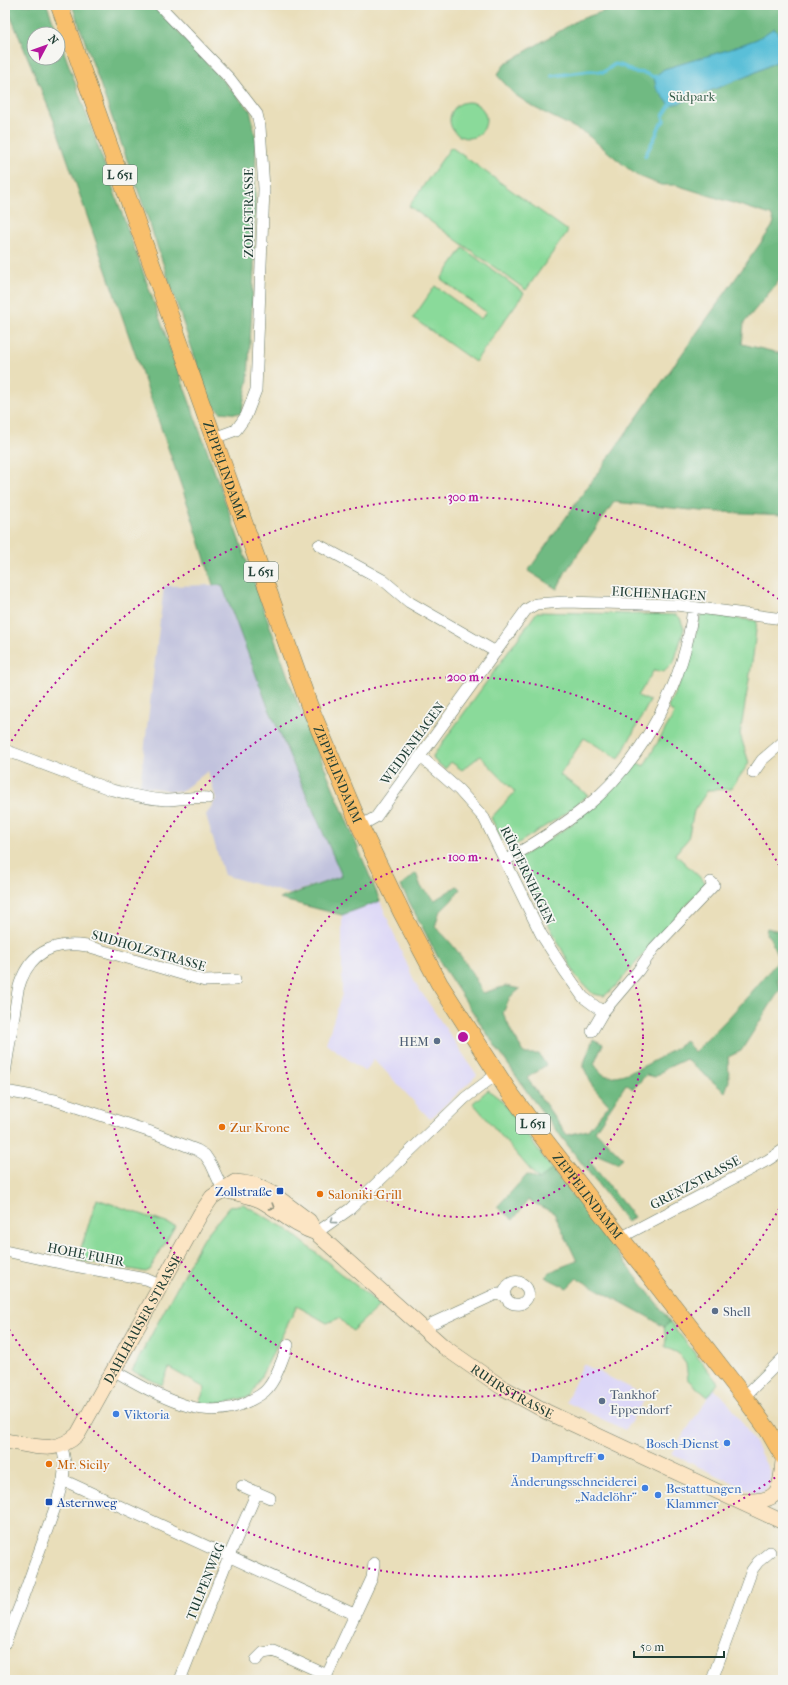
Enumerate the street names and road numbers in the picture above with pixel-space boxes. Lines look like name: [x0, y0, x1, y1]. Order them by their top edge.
road number: L 651: [103, 165, 137, 185]
street label: ZOLLSTRASSE: [241, 168, 256, 258]
street label: ZEPPELINDAMM: [200, 418, 249, 522]
road number: L 651: [244, 562, 278, 582]
street label: EICHENHAGEN: [611, 584, 707, 603]
street label: WEIDENHAGEN: [377, 699, 448, 788]
street label: ZEPPELINDAMM: [310, 723, 365, 825]
street label: RÜSTERNHAGEN: [497, 824, 558, 927]
street label: SUDHOLZSTRASSE: [90, 927, 208, 974]
road number: L 651: [516, 1114, 550, 1134]
street label: ZEPPELINDAMM: [549, 1150, 625, 1242]
street label: GRENZSTRASSE: [648, 1152, 743, 1213]
street label: HOHE FUHR: [46, 1240, 126, 1269]
street label: DAHLHAUSER STRASSE: [100, 1251, 185, 1387]
street label: RUHRSTRASSE: [468, 1361, 556, 1422]
street label: TULPENWEG: [183, 1540, 228, 1622]

